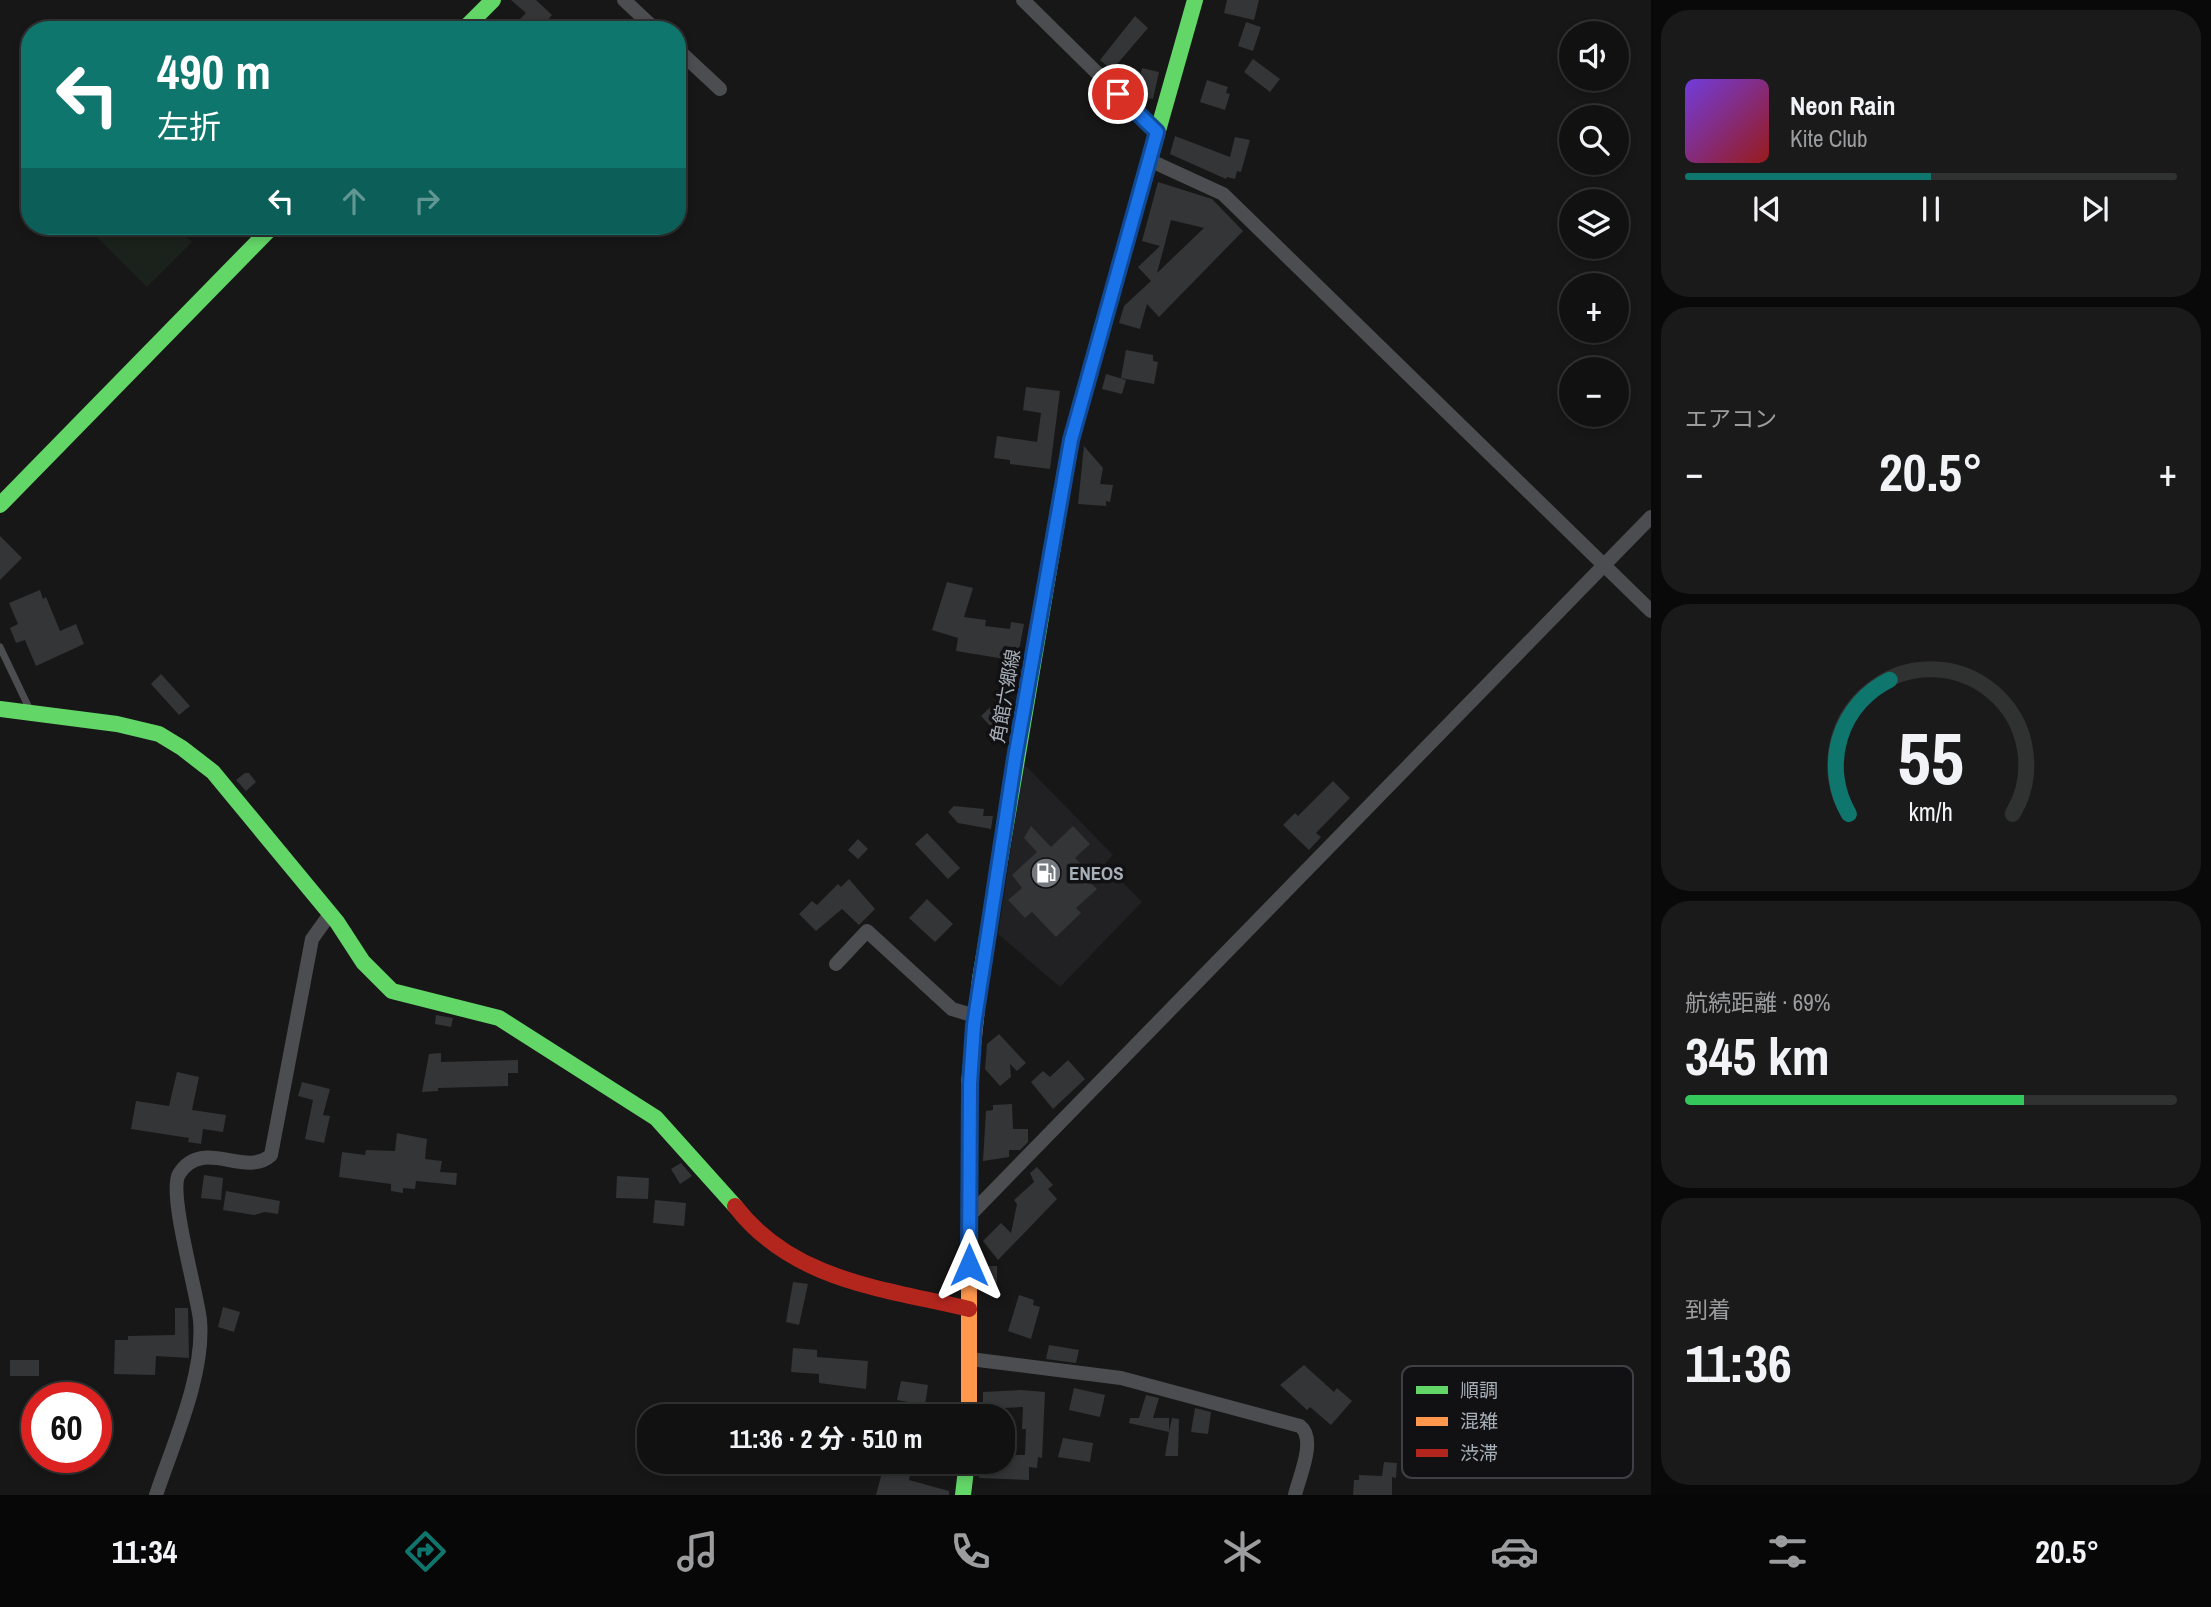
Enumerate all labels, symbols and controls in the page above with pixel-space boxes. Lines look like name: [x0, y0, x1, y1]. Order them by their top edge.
map controls: [1559, 21, 1629, 427]
button: sound: [1559, 21, 1629, 91]
text: 490 m: [157, 38, 271, 104]
icon: left: [42, 49, 133, 140]
pin: [1088, 64, 1148, 124]
icon: arrive: [1099, 75, 1137, 113]
text: Neon Rain: [1790, 88, 1895, 123]
text: 左折: [157, 105, 221, 148]
button: search: [1559, 105, 1629, 175]
text: Kite Club: [1790, 123, 1868, 154]
icon: left: [262, 182, 300, 220]
icon: ahead: [335, 182, 373, 220]
icon: right: [408, 182, 446, 220]
button: layers: [1559, 189, 1629, 259]
icon: previous: [1748, 190, 1786, 228]
icon: pause: [1912, 190, 1950, 228]
icon: next: [2076, 190, 2114, 228]
button: +: [1559, 273, 1629, 343]
button: −: [1559, 357, 1629, 427]
text: エアコン: [1685, 403, 1777, 434]
text: 20.5°: [1879, 437, 1983, 507]
text: −: [1685, 447, 1703, 498]
text: +: [2159, 447, 2177, 498]
street label: 角館六郷線: [984, 647, 1026, 745]
text: 55: [1898, 709, 1964, 807]
text: km/h: [1909, 794, 1953, 828]
fuel station icon: ENEOS: [1029, 856, 1063, 890]
place label: ENEOS: [1069, 860, 1124, 886]
text: 航続距離 · 69%: [1685, 987, 1830, 1018]
text: 345 km: [1685, 1021, 1830, 1091]
position arrow: [932, 1228, 1006, 1302]
text: 到着: [1685, 1294, 1731, 1325]
text: 11:36: [1685, 1328, 1792, 1398]
legend: [1402, 1366, 1633, 1478]
text: 順調: [1460, 1377, 1498, 1403]
speed limit sign: 60: [21, 1382, 112, 1473]
text: 混雑: [1460, 1408, 1498, 1434]
text: 11:36 · 2 分 · 510 m: [729, 1421, 923, 1456]
text: 渋滞: [1460, 1440, 1498, 1466]
icon: directions: [401, 1527, 450, 1576]
icon: music: [673, 1527, 722, 1576]
icon: phone: [946, 1527, 995, 1576]
icon: climate: [1218, 1527, 1267, 1576]
icon: car: [1490, 1527, 1539, 1576]
icon: filters: [1763, 1527, 1812, 1576]
text: 11:34: [112, 1530, 177, 1573]
text: 20.5°: [2035, 1530, 2099, 1573]

